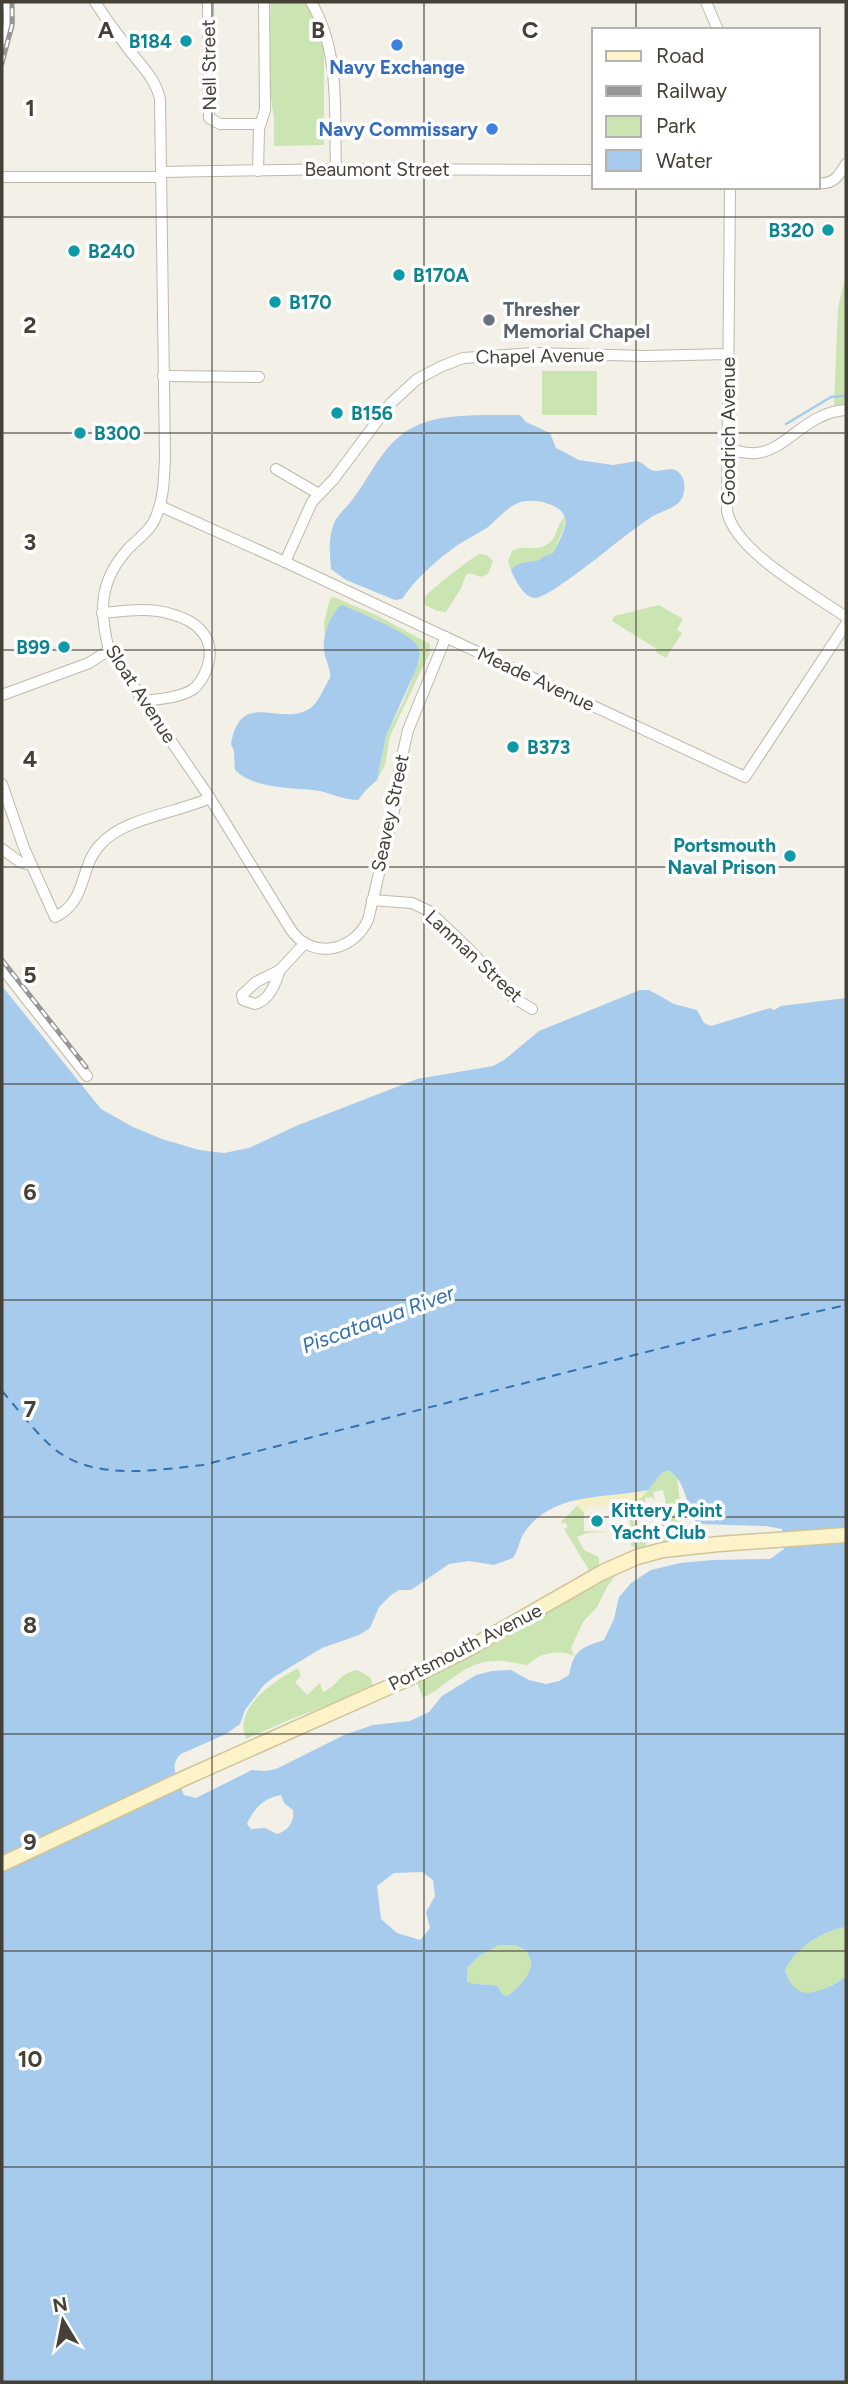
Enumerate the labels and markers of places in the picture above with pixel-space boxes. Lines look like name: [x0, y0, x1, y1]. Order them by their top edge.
place label: B184: [129, 30, 172, 53]
marker: B184: [178, 33, 194, 49]
marker: Navy Exchange: [389, 37, 405, 53]
place label: Navy Exchange: [329, 56, 465, 79]
place label: Navy Commissary: [319, 118, 478, 141]
marker: Navy Commissary: [484, 121, 500, 137]
place label: B320: [768, 219, 814, 242]
marker: B320: [820, 222, 836, 238]
place label: B240: [88, 240, 135, 263]
marker: B240: [66, 243, 82, 259]
place label: B170A: [413, 264, 470, 287]
marker: B170A: [391, 267, 407, 283]
place label: B170: [289, 291, 332, 314]
marker: B170: [267, 294, 283, 310]
place label: Thresher Memorial Chapel: [503, 298, 650, 343]
marker: Thresher Memorial Chapel: [481, 312, 497, 328]
place label: B156: [351, 402, 393, 425]
marker: B156: [329, 405, 345, 421]
place label: B300: [94, 422, 141, 445]
marker: B300: [72, 425, 88, 441]
place label: B99: [16, 636, 50, 659]
marker: B99: [56, 639, 72, 655]
place label: B373: [527, 736, 570, 759]
marker: B373: [505, 739, 521, 755]
place label: Portsmouth Naval Prison: [668, 834, 776, 879]
marker: Portsmouth Naval Prison: [782, 848, 798, 864]
place label: Kittery Point Yacht Club: [611, 1499, 723, 1544]
marker: Kittery Point Yacht Club: [589, 1513, 605, 1529]

